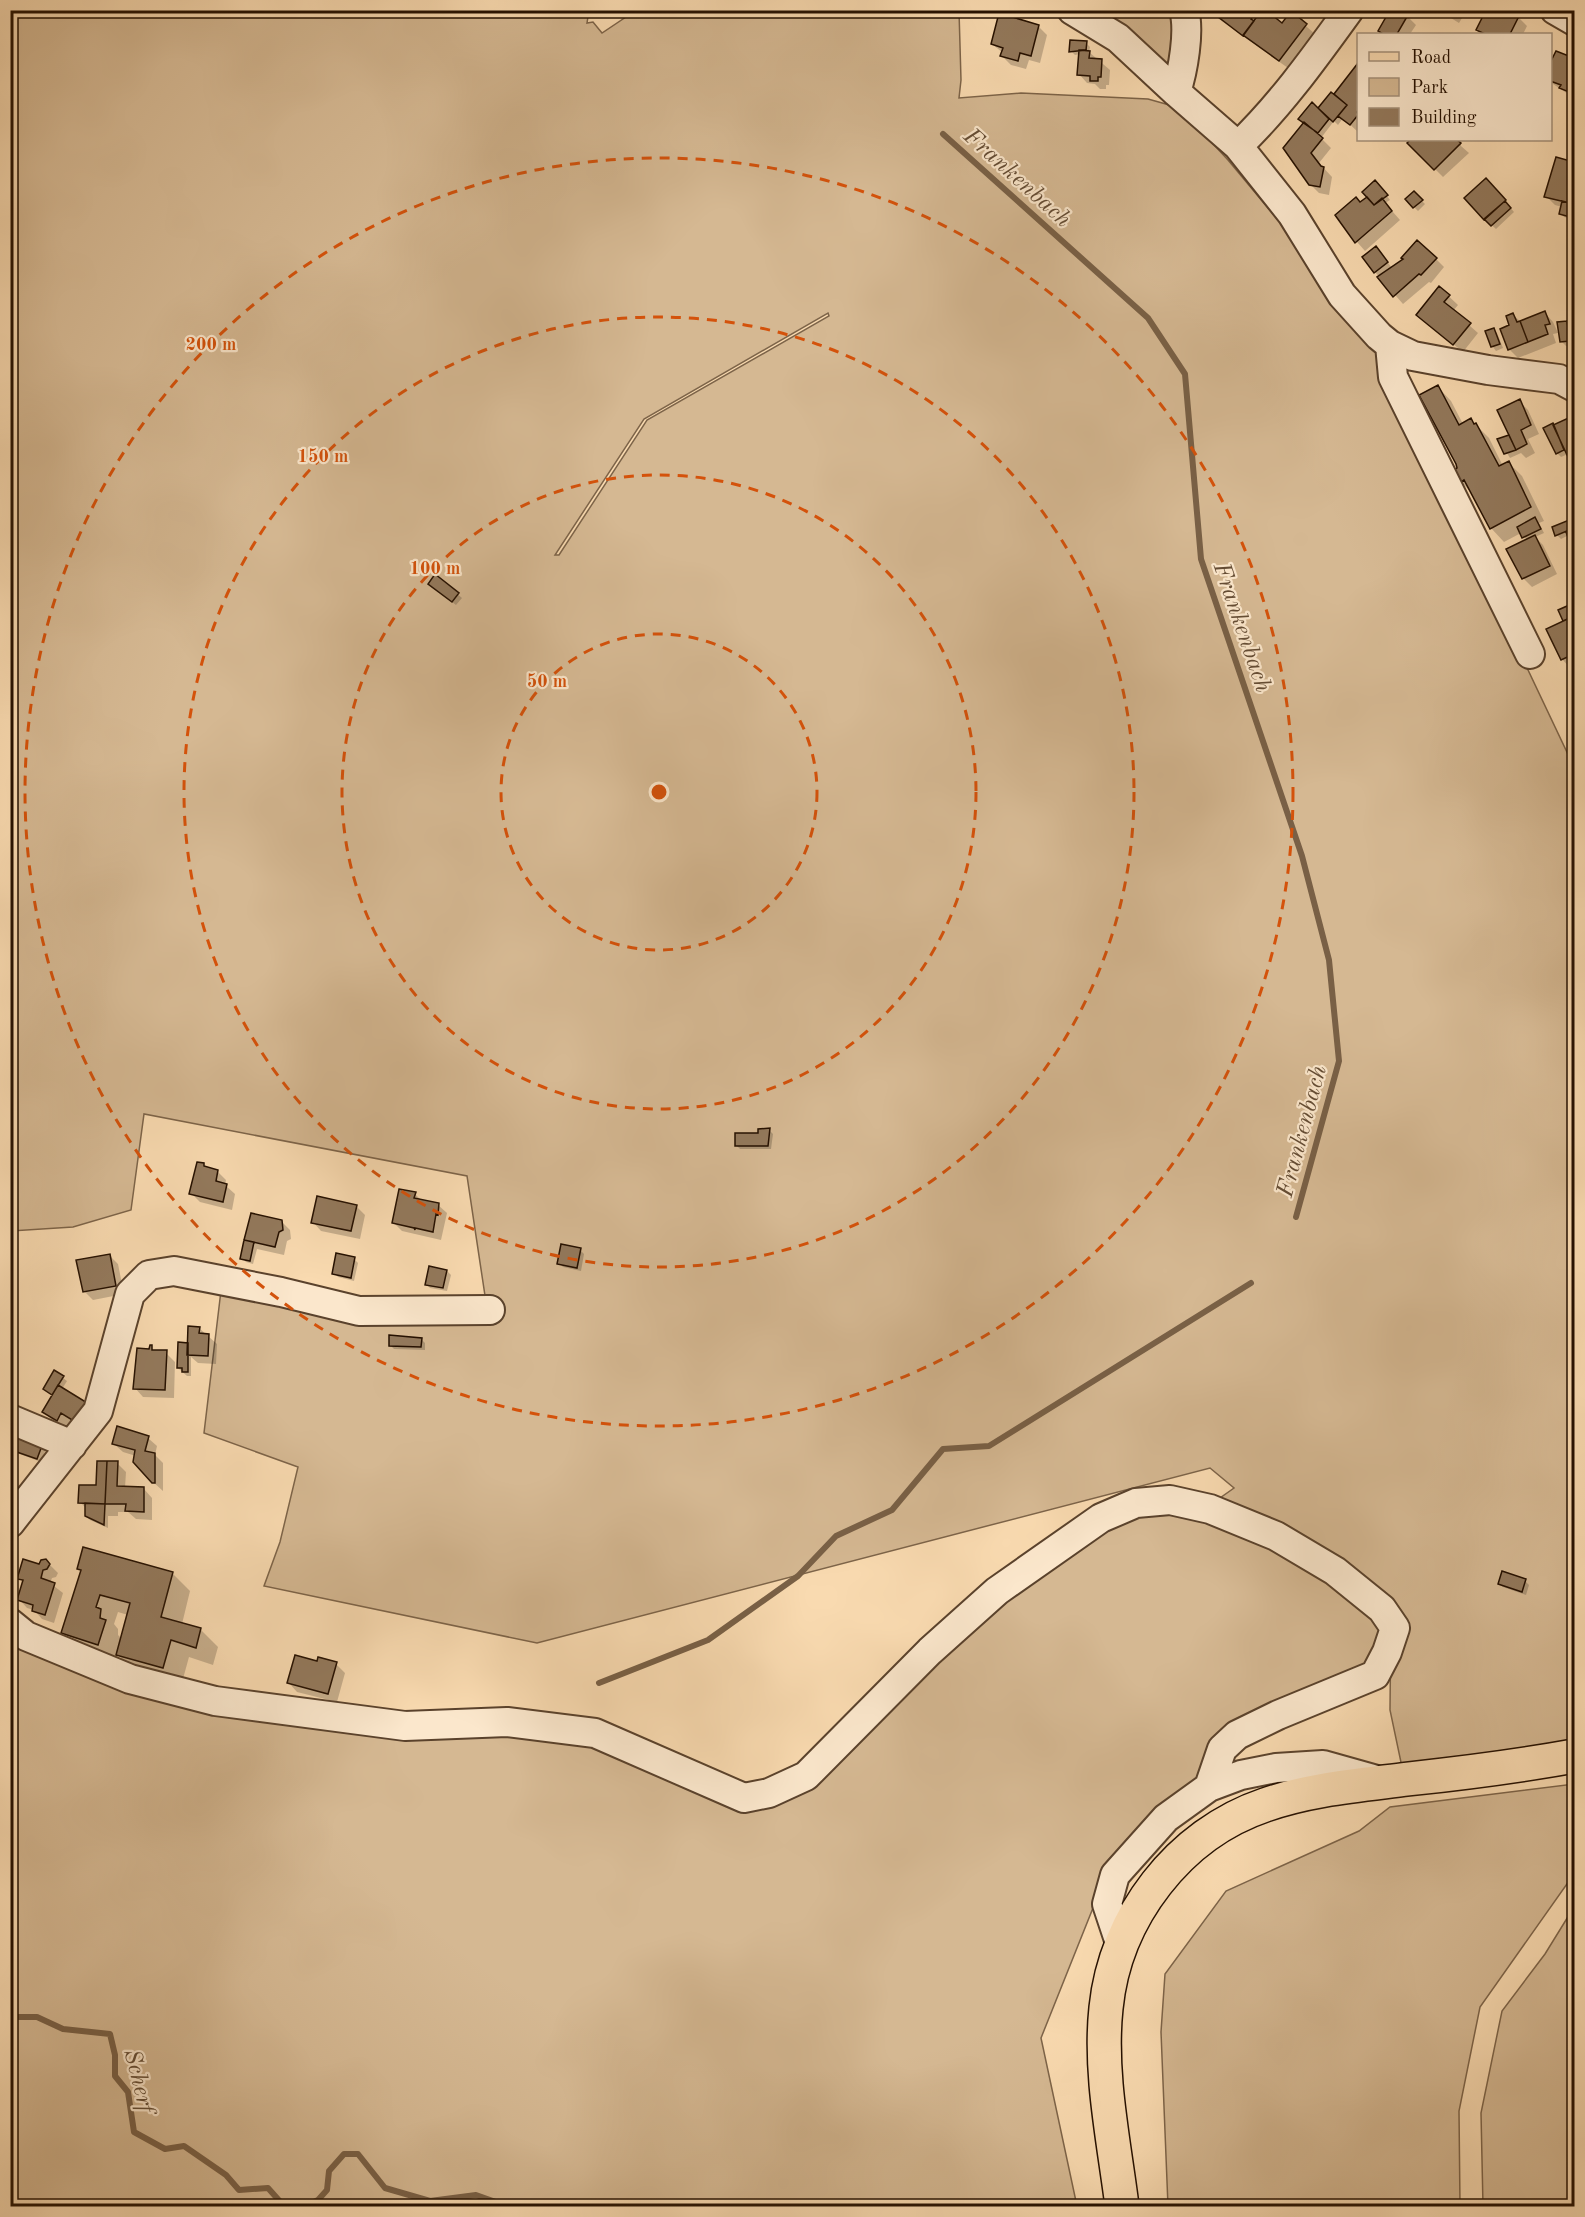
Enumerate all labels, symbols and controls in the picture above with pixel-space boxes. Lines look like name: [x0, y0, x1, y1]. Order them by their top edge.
legend: [1357, 33, 1552, 141]
text: Road: [1411, 49, 1451, 67]
text: Park: [1411, 79, 1448, 97]
text: Building: [1411, 109, 1477, 127]
water label: Frankenbach: [958, 124, 1075, 233]
text: 200 m: [186, 336, 236, 354]
text: 150 m: [298, 448, 348, 466]
water label: Frankenbach: [1207, 559, 1274, 696]
text: 100 m: [410, 560, 460, 578]
text: 50 m: [527, 673, 567, 691]
centre of rings: [649, 782, 669, 802]
water label: Frankenbach: [1274, 1063, 1332, 1201]
water label: Scherf: [119, 2047, 159, 2120]

